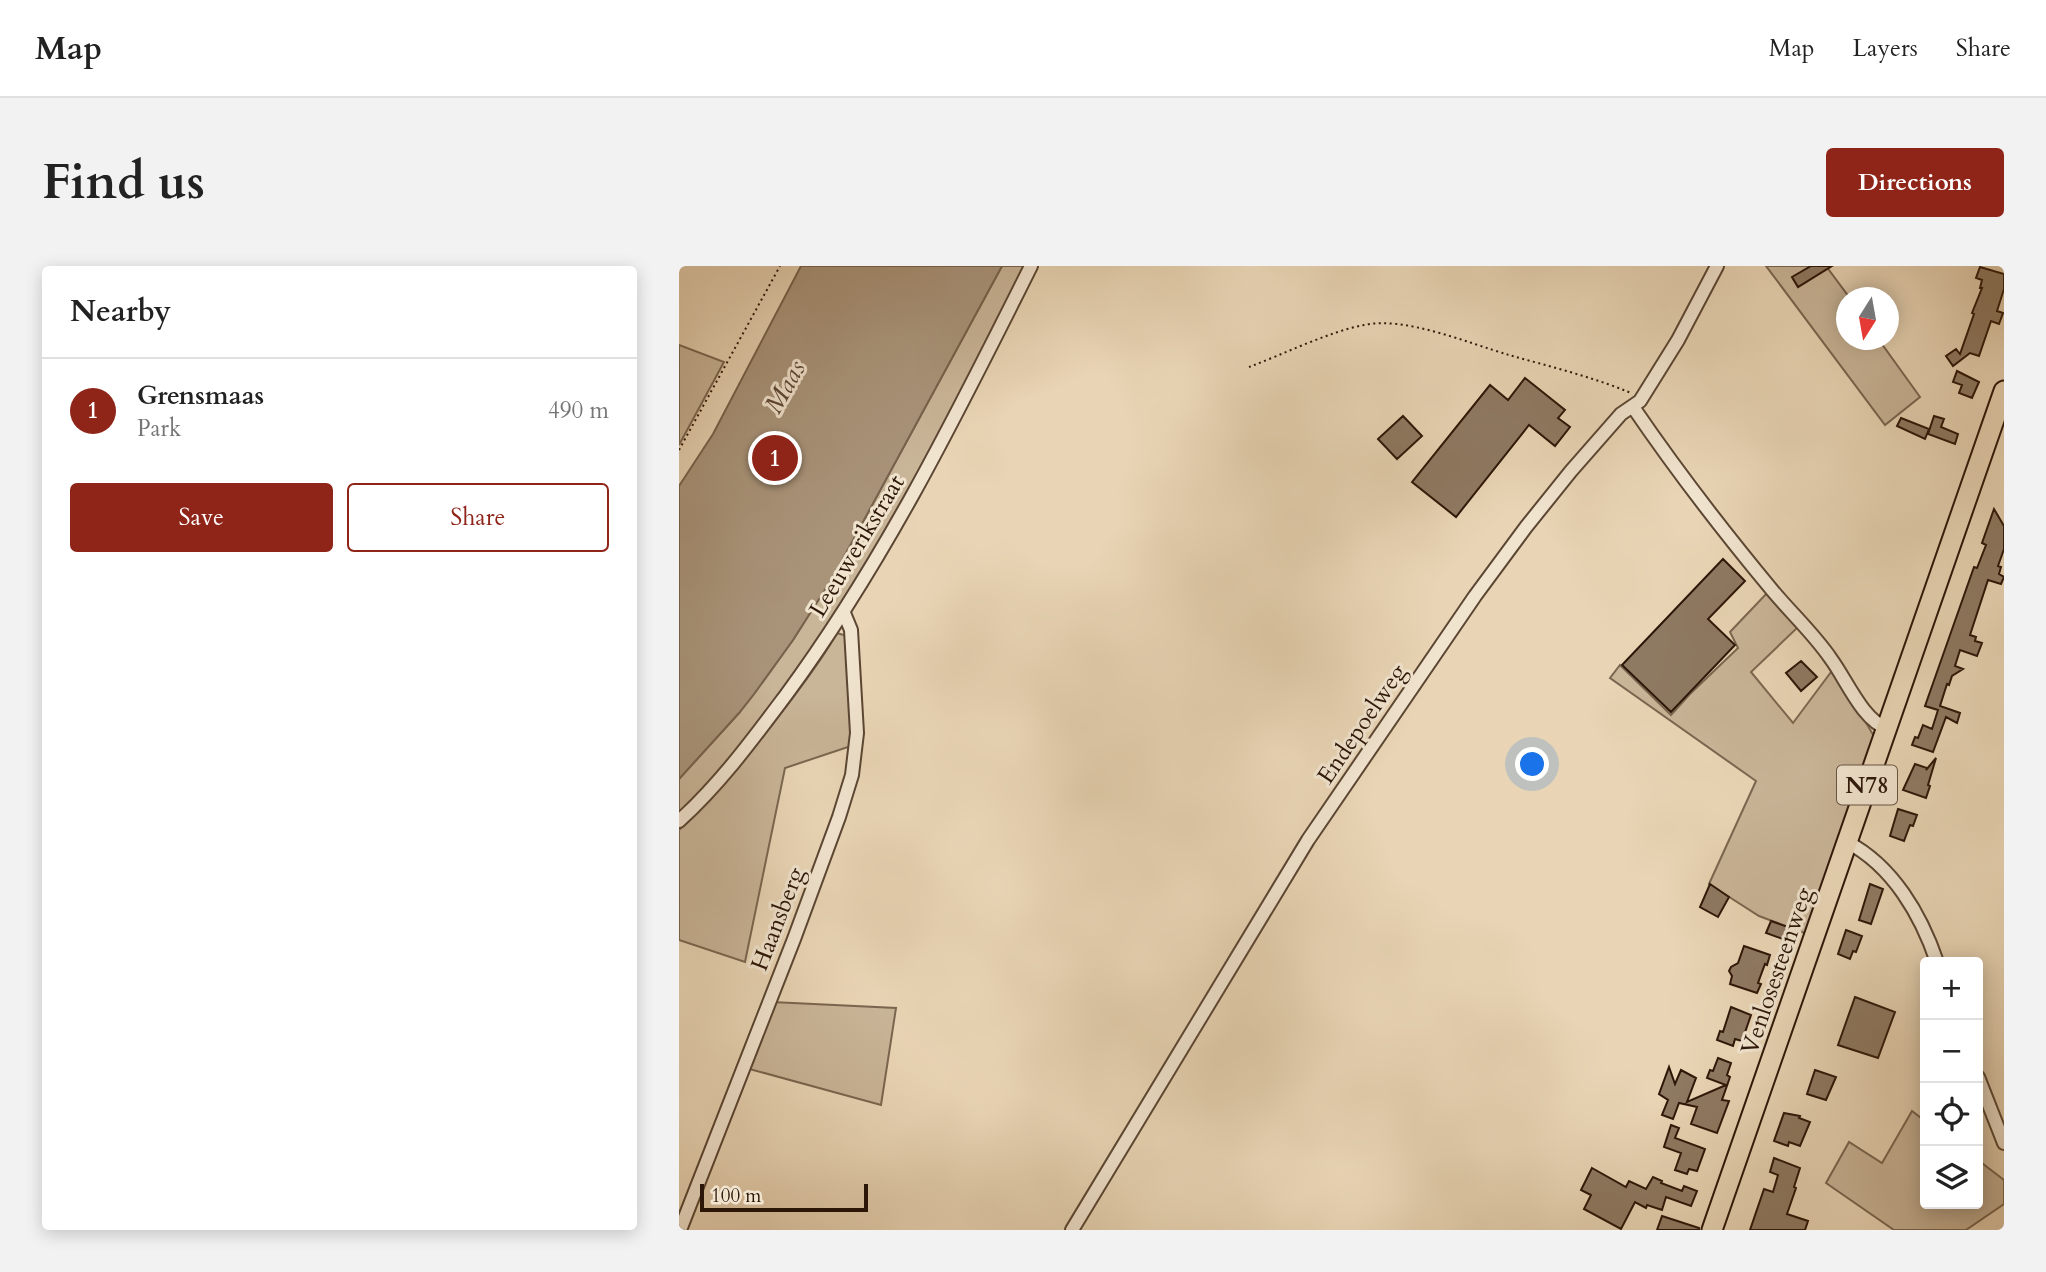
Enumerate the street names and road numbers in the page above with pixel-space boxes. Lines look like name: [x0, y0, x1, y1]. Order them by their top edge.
street label: Leeuwerikstraat: [801, 468, 913, 623]
street label: Endepoelweg: [1310, 657, 1415, 791]
road number: N78: [1837, 765, 1897, 804]
street label: Haansberg: [743, 862, 813, 976]
street label: Venlosesteenweg: [1733, 882, 1821, 1059]

